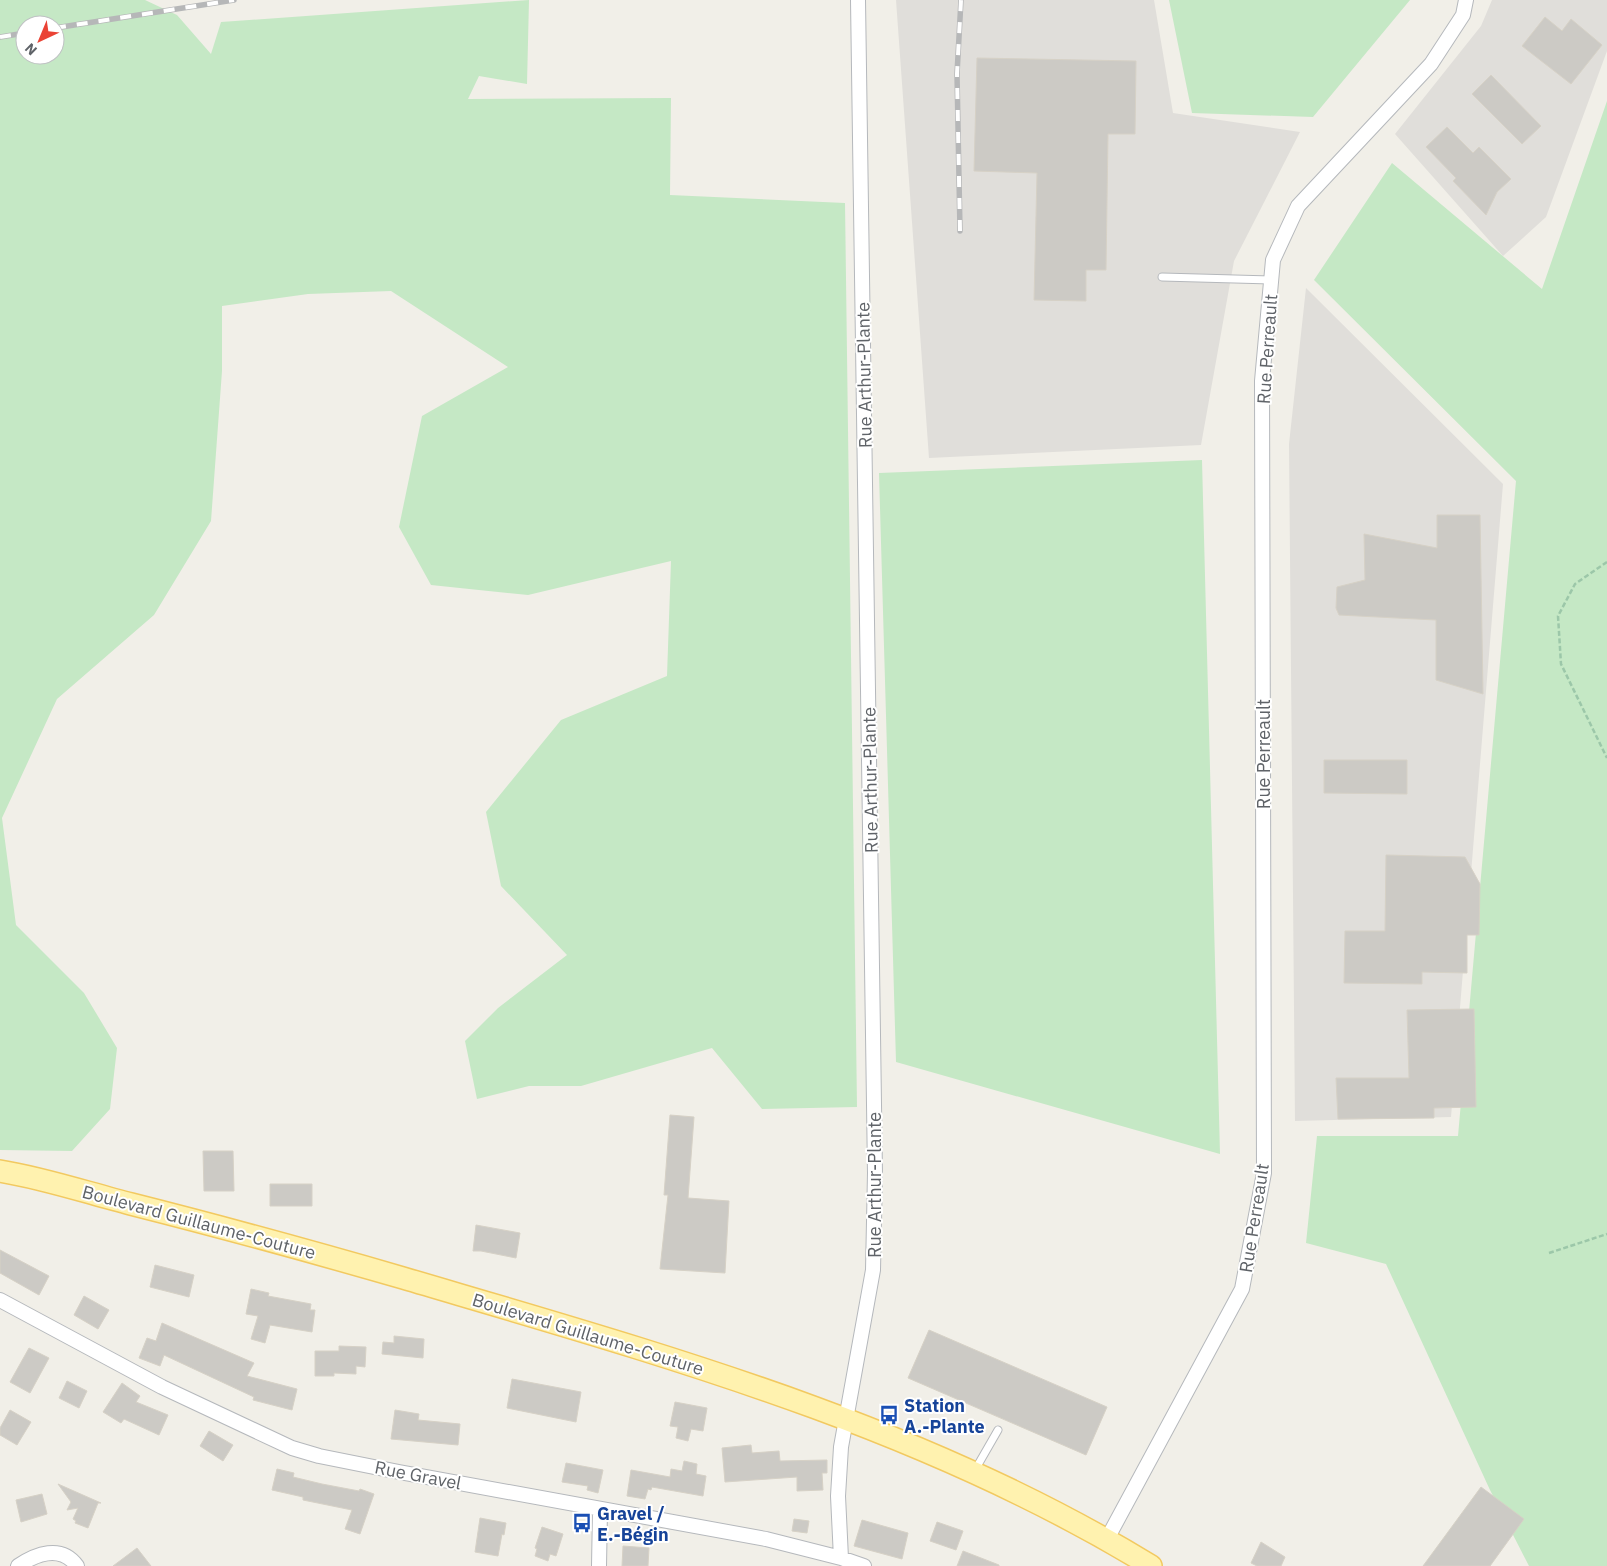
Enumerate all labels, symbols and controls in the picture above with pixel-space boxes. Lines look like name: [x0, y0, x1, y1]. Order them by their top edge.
north arrow: [15, 15, 65, 65]
text: N: [21, 39, 41, 59]
street label: Rue Perreault: [1252, 293, 1282, 405]
street label: Rue Arthur-Plante: [851, 302, 877, 448]
street label: Rue Perreault: [1252, 699, 1275, 809]
street label: Rue Arthur-Plante: [857, 707, 883, 853]
street label: Rue Arthur-Plante: [863, 1112, 886, 1258]
street label: Rue Perreault: [1234, 1162, 1274, 1274]
street label: Boulevard Guillaume-Couture: [80, 1180, 318, 1264]
street label: Boulevard Guillaume-Couture: [470, 1288, 707, 1380]
place label: Station A.-Plante: [904, 1394, 985, 1438]
bus stop icon: Station A.-Plante: [878, 1404, 900, 1426]
street label: Rue Gravel: [373, 1455, 463, 1495]
place label: Gravel / E.-Bégin: [597, 1502, 669, 1546]
bus stop icon: Gravel / E.-Bégin: [571, 1512, 593, 1534]

